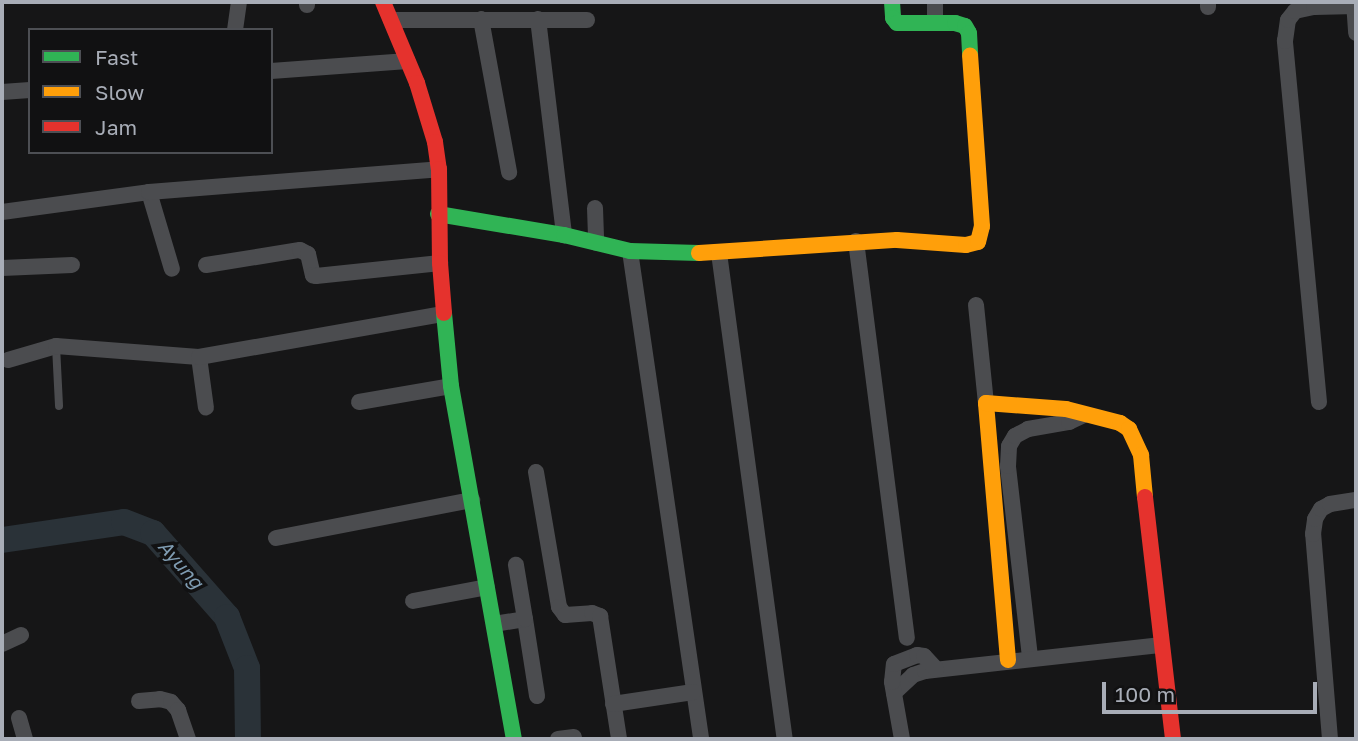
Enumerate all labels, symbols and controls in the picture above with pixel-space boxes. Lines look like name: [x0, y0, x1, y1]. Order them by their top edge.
legend: [28, 28, 273, 154]
text: Fast: [95, 44, 138, 70]
text: Slow: [95, 79, 144, 105]
text: Jam: [95, 114, 137, 140]
water label: Ayung: [154, 535, 208, 593]
scale bar: [1106, 668, 1321, 712]
text: 100 m: [1115, 681, 1175, 707]

